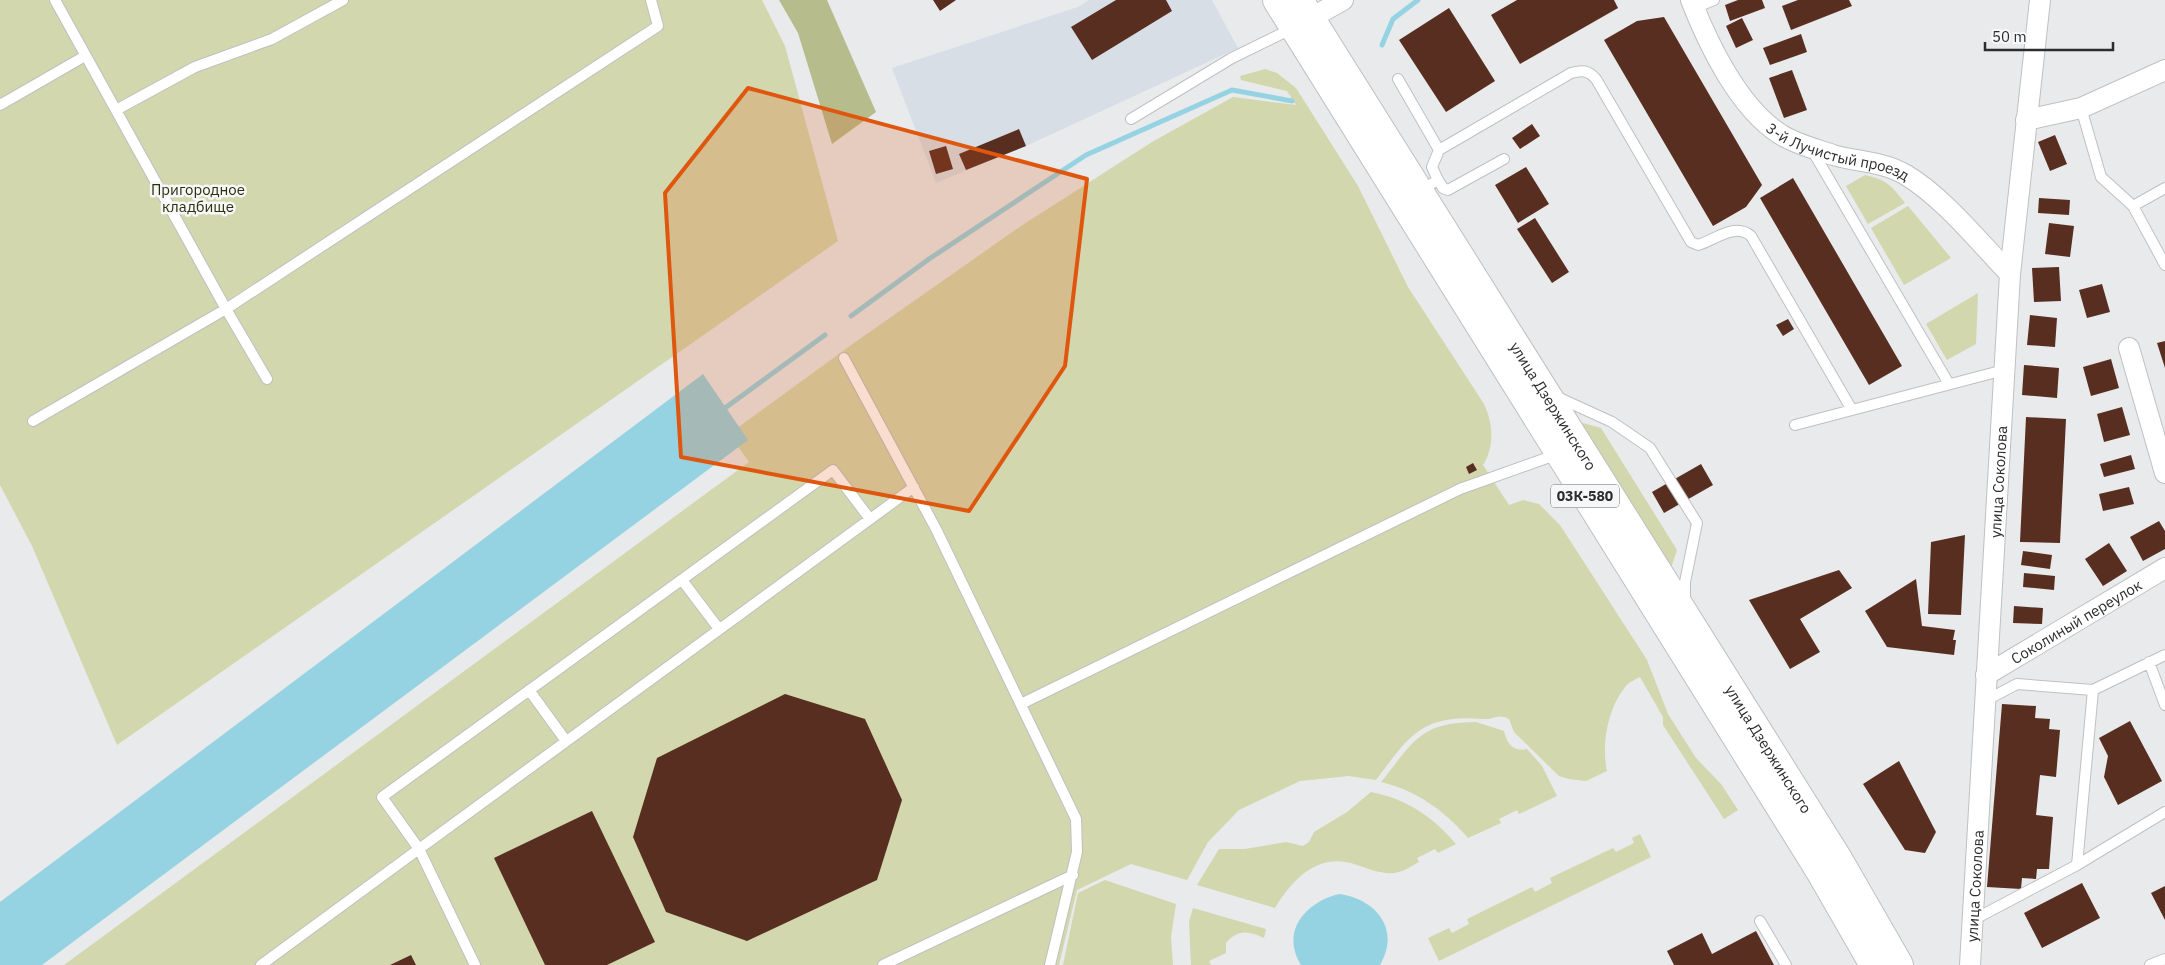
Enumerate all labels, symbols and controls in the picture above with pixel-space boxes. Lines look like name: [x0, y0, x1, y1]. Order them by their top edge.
scale bar: [1985, 20, 2112, 52]
text: 50 m: [1992, 27, 2027, 46]
street label: 3-й Лучистый проезд: [1763, 118, 1913, 185]
park label: Пригородное кладбище: [151, 180, 245, 216]
street label: улица Дзержинского: [1506, 338, 1601, 474]
street label: улица Соколова: [1985, 425, 2011, 538]
road number: 03К-580: [1551, 484, 1619, 508]
street label: Соколиный переулок: [2007, 575, 2145, 668]
street label: улица Дзержинского: [1721, 681, 1816, 817]
street label: улица Соколова: [1962, 829, 1987, 943]

